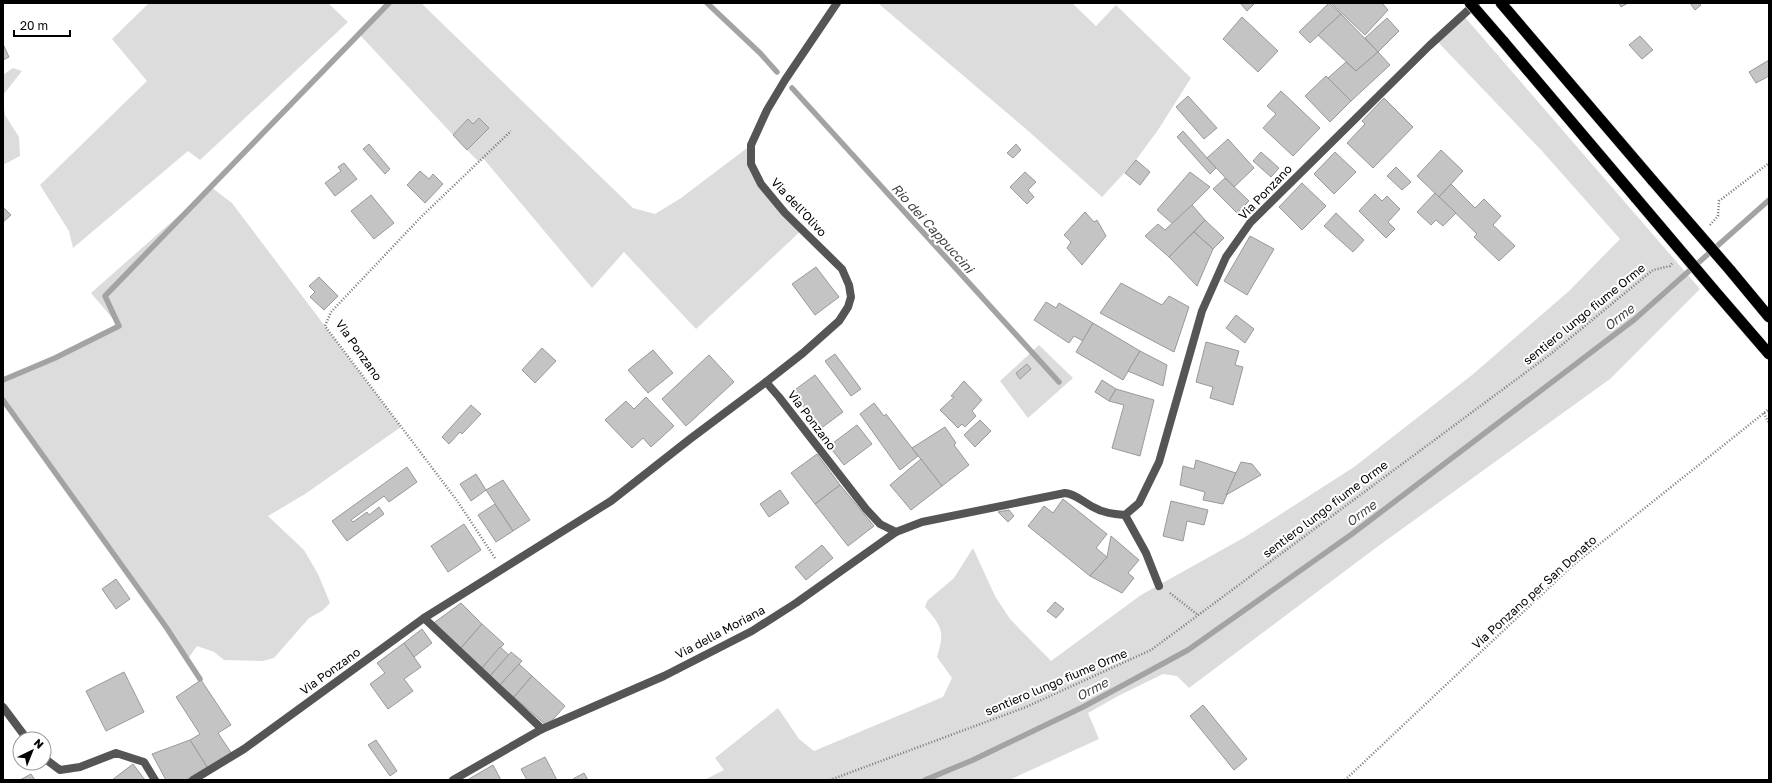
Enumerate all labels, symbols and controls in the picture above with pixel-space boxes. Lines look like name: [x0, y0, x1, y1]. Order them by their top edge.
scale bar: [14, 12, 70, 38]
text: 20 m: [20, 18, 48, 33]
street label: Via Ponzano: [1235, 161, 1295, 223]
street label: Via dell'Olivo: [768, 175, 830, 239]
water label: Rio dei Cappuccini: [889, 180, 978, 277]
street label: sentiero lungo fiume Orme: [1520, 260, 1648, 368]
water label: Orme: [1601, 300, 1637, 334]
street label: Via Ponzano: [333, 317, 385, 383]
street label: Via Ponzano: [785, 387, 839, 453]
street label: sentiero lungo fiume Orme: [1260, 457, 1390, 561]
water label: Orme: [1343, 497, 1379, 529]
street label: Via Ponzano per San Donato: [1469, 532, 1599, 652]
street label: Via della Moriana: [673, 602, 767, 662]
street label: Via Ponzano: [297, 644, 363, 698]
street label: sentiero lungo fiume Orme: [983, 645, 1129, 719]
water label: Orme: [1073, 674, 1111, 704]
north arrow: [12, 731, 52, 771]
text: N: [32, 736, 47, 751]

